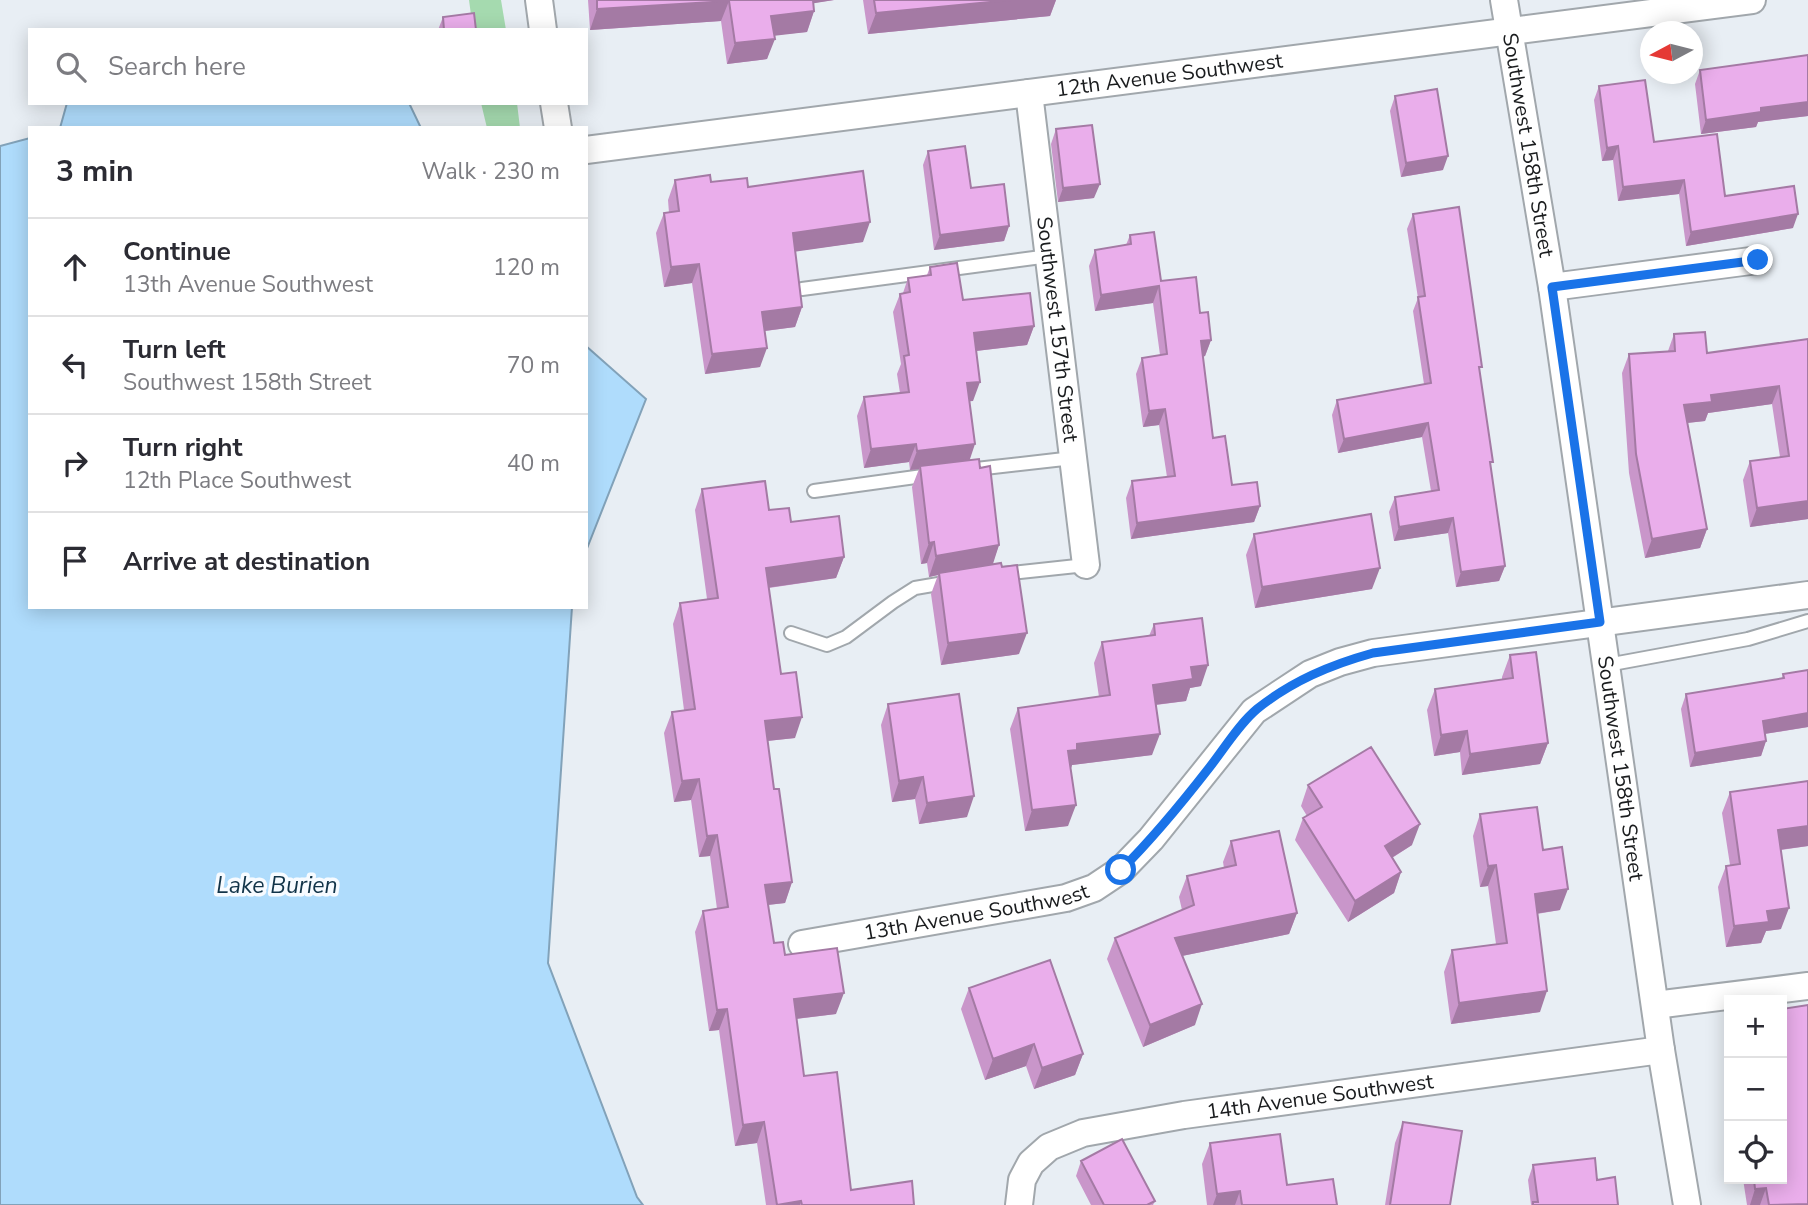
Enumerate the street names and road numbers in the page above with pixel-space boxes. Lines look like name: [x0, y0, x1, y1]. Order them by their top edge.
street label: Southwest 158th Street: [1496, 31, 1561, 260]
street label: 12th Avenue Southwest: [1054, 46, 1285, 103]
street label: Southwest 157th Street: [1030, 215, 1085, 444]
street label: Southwest 158th Street: [1591, 654, 1651, 883]
street label: 13th Avenue Southwest: [861, 877, 1093, 947]
street label: 14th Avenue Southwest: [1205, 1067, 1436, 1126]

